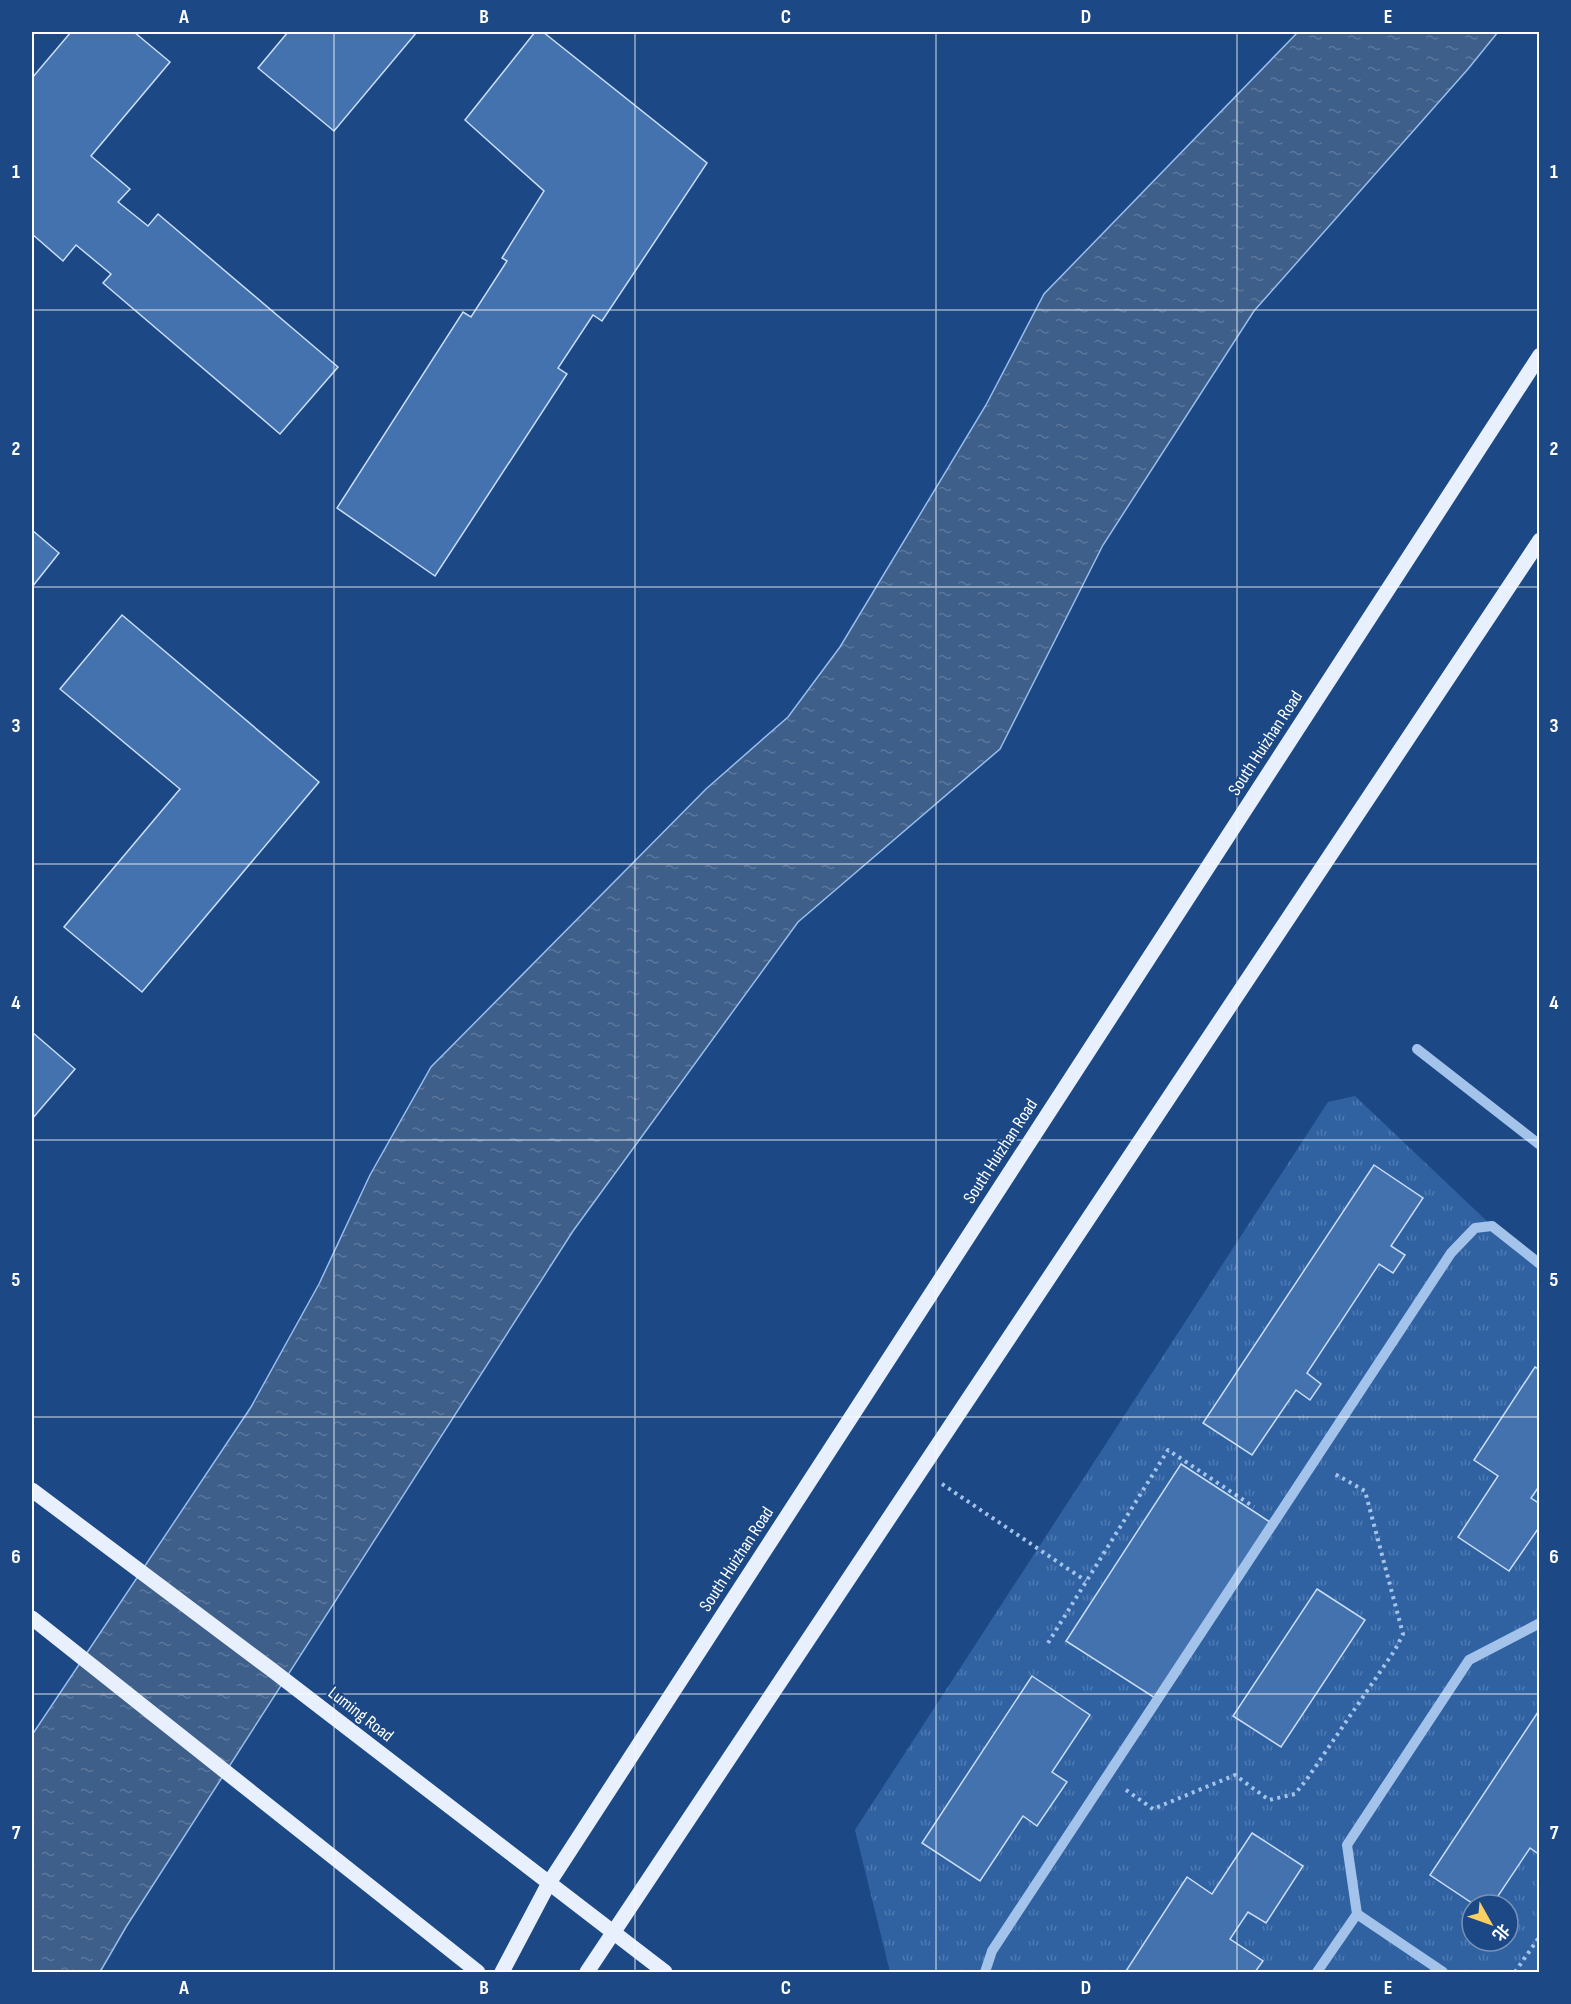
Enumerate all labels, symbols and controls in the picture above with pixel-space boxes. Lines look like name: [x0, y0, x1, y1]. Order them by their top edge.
text: A: [178, 5, 189, 29]
text: B: [479, 5, 489, 29]
text: C: [781, 5, 791, 29]
text: D: [1081, 5, 1091, 29]
text: E: [1384, 5, 1392, 29]
text: 1: [12, 160, 20, 184]
text: 1: [1550, 160, 1558, 184]
text: 2: [12, 437, 20, 461]
text: 2: [1550, 437, 1558, 461]
street label: South Huizhan Road: [1224, 687, 1307, 799]
text: 3: [12, 714, 21, 738]
text: 3: [1550, 714, 1559, 738]
text: 4: [11, 991, 21, 1015]
text: 4: [1549, 991, 1559, 1015]
street label: South Huizhan Road: [959, 1095, 1042, 1207]
text: 5: [12, 1268, 21, 1292]
text: 5: [1550, 1268, 1559, 1292]
street label: South Huizhan Road: [695, 1503, 778, 1615]
text: 6: [11, 1545, 21, 1569]
text: 6: [1549, 1545, 1559, 1569]
street label: Luming Road: [324, 1682, 397, 1746]
text: 7: [12, 1821, 21, 1845]
text: 7: [1550, 1821, 1559, 1845]
north arrow: [1460, 1893, 1520, 1953]
text: 北: [1488, 1919, 1513, 1944]
text: A: [178, 1976, 189, 2000]
text: B: [479, 1976, 489, 2000]
text: C: [781, 1976, 791, 2000]
text: D: [1081, 1976, 1091, 2000]
text: E: [1384, 1976, 1392, 2000]

